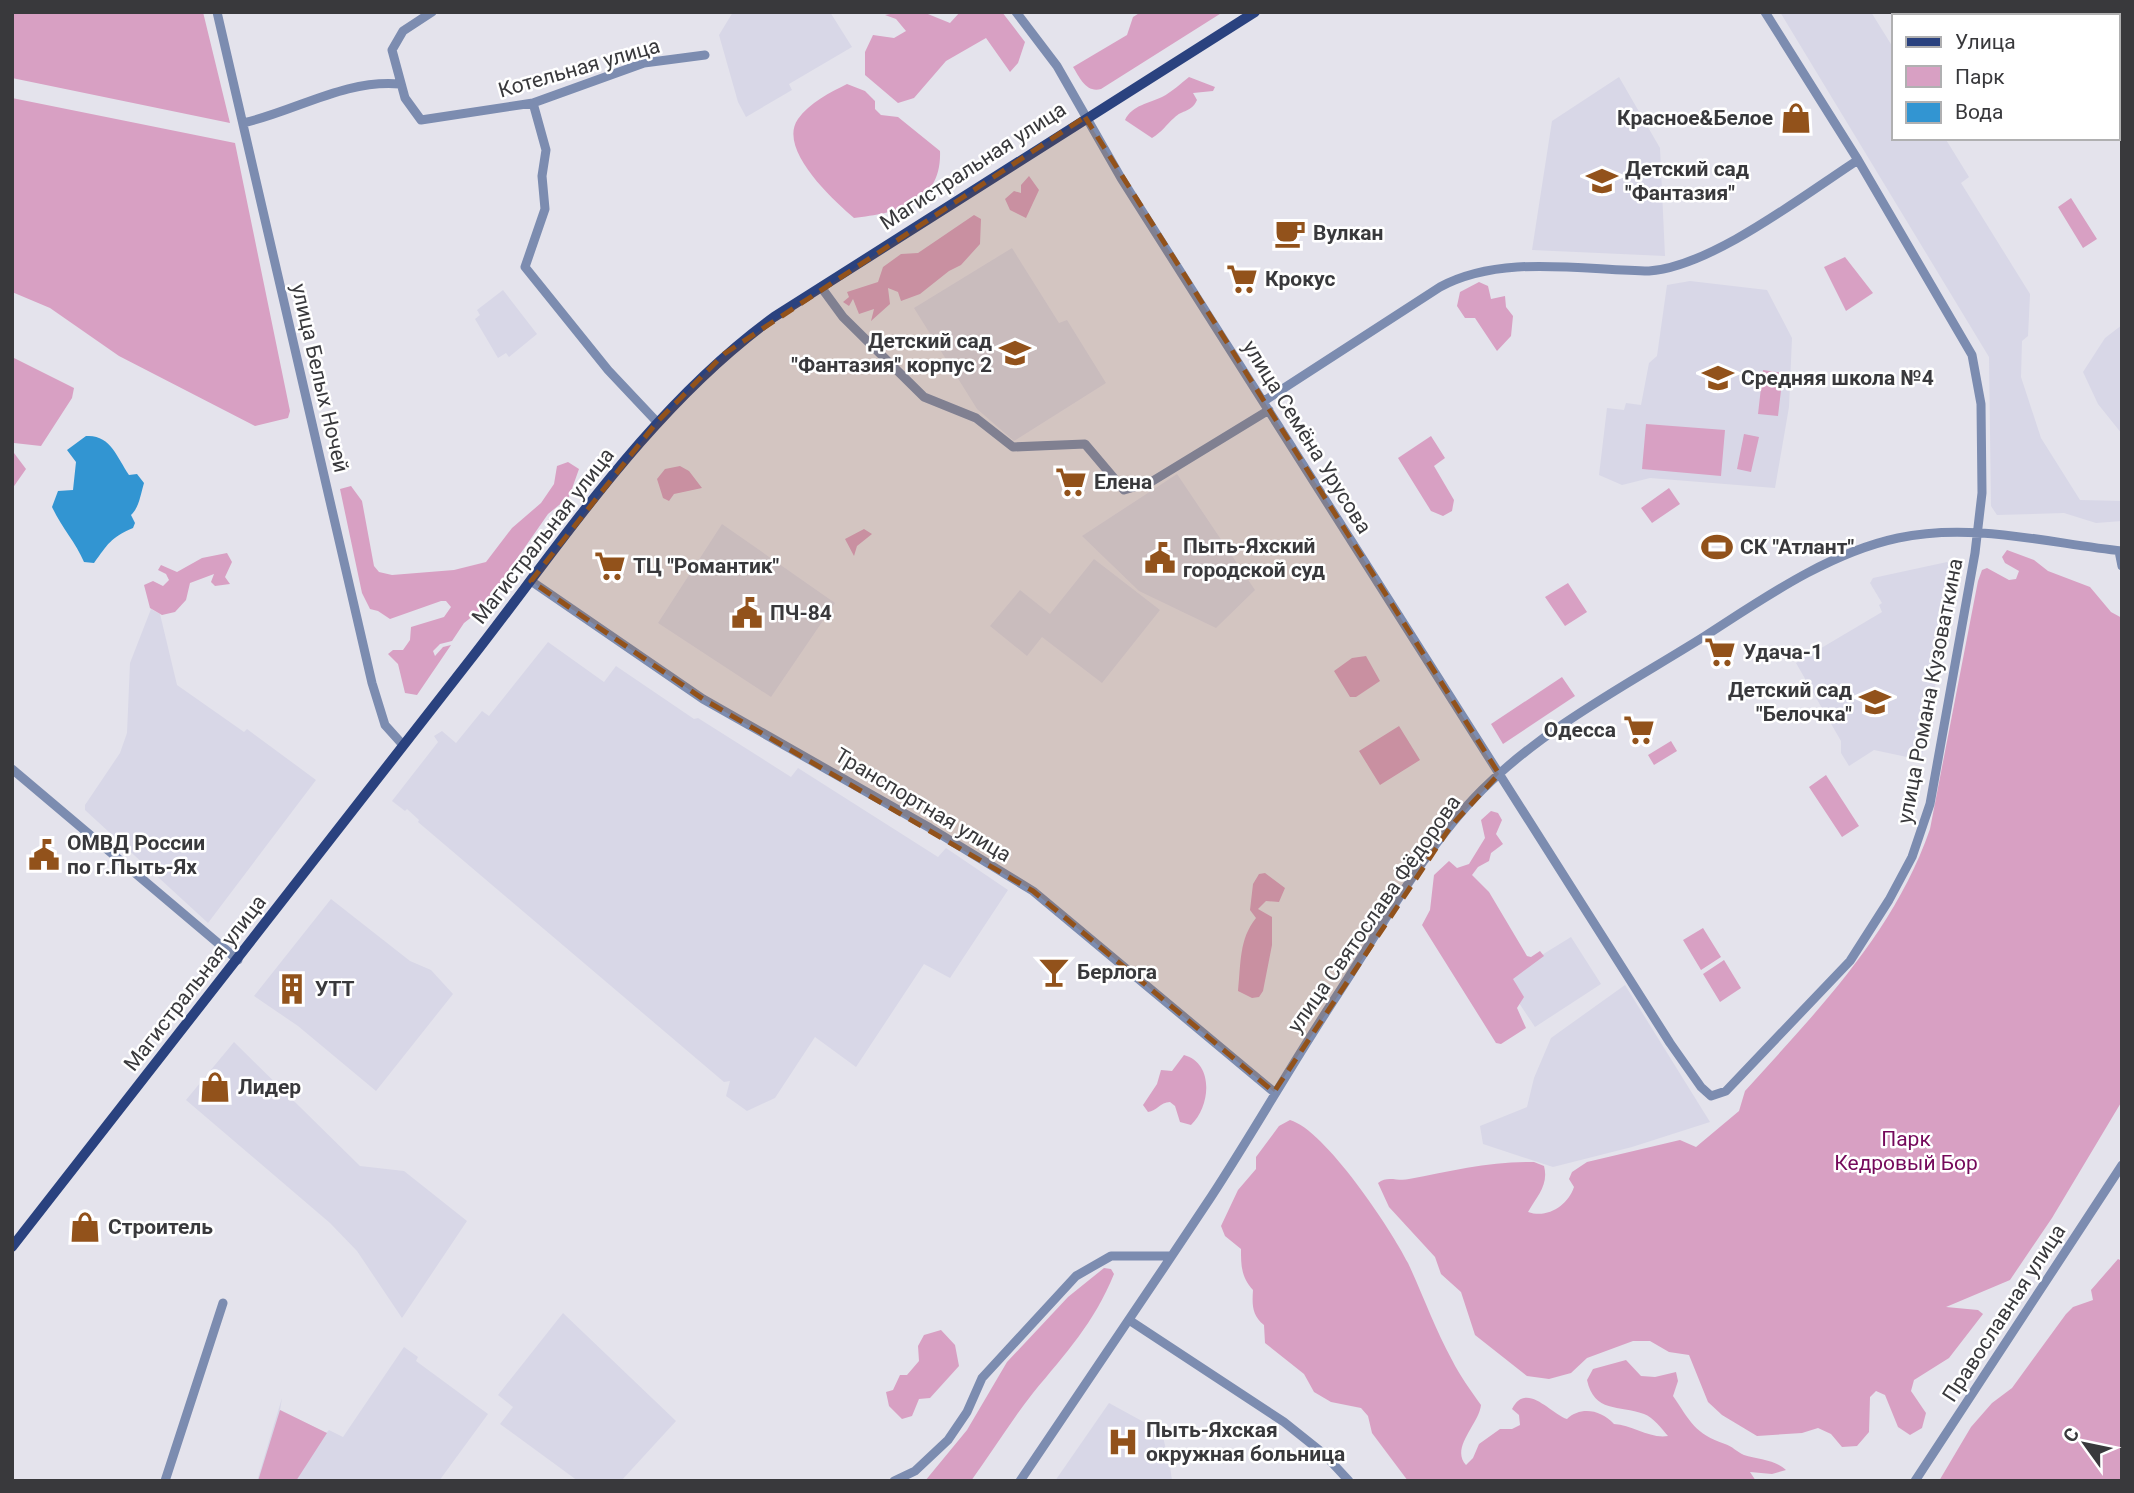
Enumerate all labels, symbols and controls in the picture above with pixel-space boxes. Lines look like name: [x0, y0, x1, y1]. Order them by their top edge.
legend: [1892, 14, 2120, 140]
text: Улица: [1955, 30, 2016, 54]
street label: Котельная улица: [496, 33, 662, 103]
text: Парк: [1955, 65, 2005, 89]
street label: Магистральная улица: [876, 97, 1070, 235]
text: Вода: [1955, 100, 2003, 124]
shop icon: Красное&Белое: [1779, 101, 1813, 135]
place label: Красное&Белое: [1617, 106, 1773, 130]
place label: Детский сад "Фантазия": [1625, 157, 1749, 205]
school or university icon: Детский сад "Фантазия": [1585, 164, 1619, 198]
cafe icon: Вулкан: [1273, 216, 1307, 250]
place label: Вулкан: [1313, 221, 1383, 245]
supermarket icon: Крокус: [1225, 262, 1259, 296]
place label: Крокус: [1265, 267, 1335, 291]
street label: улица Белых Ночей: [287, 281, 353, 475]
place label: Детский сад "Фантазия" корпус 2: [791, 329, 992, 377]
school or university icon: Детский сад "Фантазия" корпус 2: [998, 336, 1032, 370]
street label: улица Семёна Урусова: [1238, 336, 1376, 538]
school or university icon: Средняя школа №4: [1701, 361, 1735, 395]
place label: Средняя школа №4: [1741, 366, 1934, 390]
street label: Магистральная улица: [467, 443, 619, 629]
supermarket icon: Елена: [1054, 465, 1088, 499]
place label: Елена: [1094, 470, 1152, 494]
sports icon: СК "Атлант": [1700, 530, 1734, 564]
place label: Пыть-Яхский городской суд: [1183, 534, 1325, 582]
place label: СК "Атлант": [1740, 535, 1855, 559]
public building icon: Пыть-Яхский городской суд: [1143, 541, 1177, 575]
supermarket icon: ТЦ "Романтик": [593, 549, 627, 583]
place label: ТЦ "Романтик": [633, 554, 780, 578]
street label: улица Романа Кузоваткина: [1892, 556, 1968, 826]
public building icon: ПЧ-84: [730, 596, 764, 630]
place label: ПЧ-84: [770, 601, 832, 625]
supermarket icon: Удача-1: [1703, 635, 1737, 669]
place label: Удача-1: [1743, 640, 1823, 664]
place label: Детский сад "Белочка": [1728, 678, 1852, 726]
school or university icon: Детский сад "Белочка": [1858, 685, 1892, 719]
supermarket icon: Одесса: [1622, 713, 1656, 747]
place label: Одесса: [1544, 718, 1616, 742]
street label: Транспортная улица: [831, 743, 1015, 867]
street label: улица Святослава Фёдорова: [1283, 791, 1465, 1037]
place label: ОМВД России по г.Пыть-Ях: [67, 831, 205, 879]
public building icon: ОМВД России по г.Пыть-Ях: [27, 838, 61, 872]
street label: Магистральная улица: [119, 890, 271, 1076]
bar icon: Берлога: [1037, 955, 1071, 989]
place label: Берлога: [1077, 960, 1157, 984]
building icon: УТТ: [275, 972, 309, 1006]
place label: УТТ: [315, 977, 355, 1001]
shop icon: Лидер: [198, 1070, 232, 1104]
place label: Лидер: [238, 1075, 301, 1099]
park label: Парк Кедровый Бор: [1834, 1127, 1978, 1175]
shop icon: Строитель: [68, 1210, 102, 1244]
place label: Строитель: [108, 1215, 213, 1239]
street label: Православная улица: [1938, 1220, 2070, 1406]
north arrow: [2050, 1409, 2120, 1479]
place label: Пыть-Яхская окружная больница: [1146, 1418, 1345, 1466]
text: С: [2058, 1424, 2084, 1446]
hospital icon: Пыть-Яхская окружная больница: [1106, 1425, 1140, 1459]

